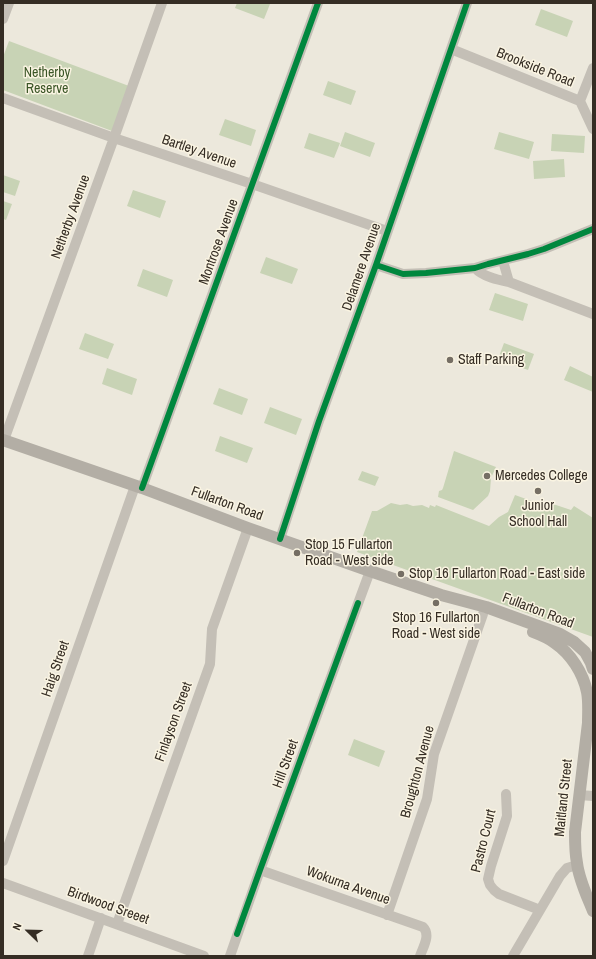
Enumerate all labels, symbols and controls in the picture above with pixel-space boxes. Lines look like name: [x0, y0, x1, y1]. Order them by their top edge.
street label: Brookside Road: [494, 45, 576, 91]
park label: Netherby Reserve: [24, 65, 70, 98]
street label: Bartley Avenue: [160, 131, 238, 173]
street label: Netherby Avenue: [48, 173, 94, 261]
street label: Montrose Avenue: [196, 197, 242, 287]
street label: Delamere Avenue: [339, 221, 385, 313]
place label: Staff Parking: [458, 352, 524, 368]
marker: Staff Parking: [445, 355, 455, 365]
place label: Mercedes College: [495, 468, 588, 484]
marker: Mercedes College: [482, 471, 492, 481]
street label: Fullarton Road: [189, 483, 265, 525]
marker: Junior School Hall: [533, 486, 543, 496]
place label: Junior School Hall: [509, 498, 567, 530]
place label: Stop 15 Fullarton Road - West side: [305, 537, 393, 570]
marker: Stop 15 Fullarton Road - West side: [292, 548, 302, 558]
place label: Stop 16 Fullarton Road - East side: [409, 566, 585, 582]
marker: Stop 16 Fullarton Road - East side: [396, 569, 406, 579]
street label: Fullarton Road: [500, 590, 576, 632]
marker: Stop 16 Fullarton Road - West side: [431, 598, 441, 608]
place label: Stop 16 Fullarton Road - West side: [392, 610, 480, 642]
street label: Haig Street: [39, 639, 73, 699]
street label: Finlayson Street: [152, 680, 196, 764]
street label: Broughton Avenue: [398, 724, 438, 820]
street label: Hill Street: [269, 737, 303, 791]
street label: Maitland Street: [552, 758, 576, 838]
street label: Pastro Court: [468, 808, 500, 874]
street label: Wokurna Avenue: [304, 863, 392, 909]
street label: Birdwood Sreeet: [65, 883, 151, 929]
north arrow: [8, 911, 48, 951]
text: N: [9, 921, 25, 932]

